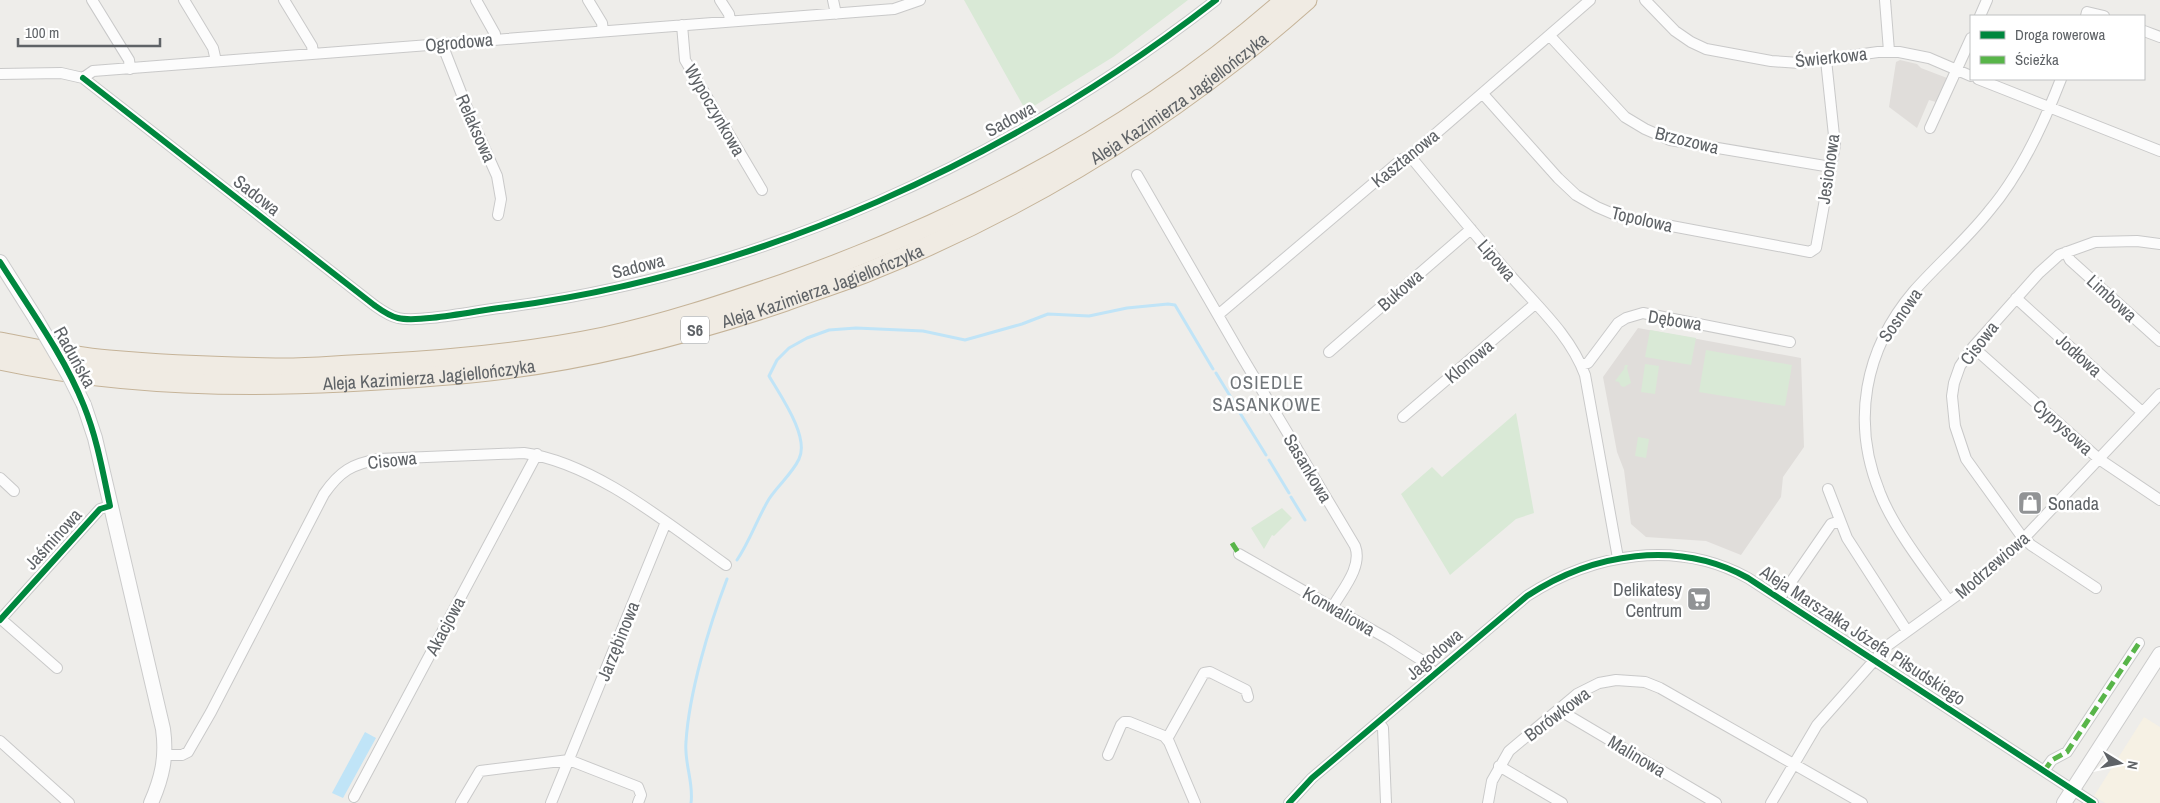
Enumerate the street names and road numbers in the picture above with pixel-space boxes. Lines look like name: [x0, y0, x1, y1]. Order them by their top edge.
street label: Aleja Kazimierza Jagiellończyka: [1084, 26, 1273, 170]
street label: Ogrodowa: [424, 27, 494, 57]
street label: Świerkowa: [1794, 41, 1868, 73]
street label: Wypoczynkowa: [679, 59, 751, 161]
street label: Relaksowa: [450, 90, 502, 166]
street label: Sadowa: [981, 95, 1039, 143]
street label: Brzozowa: [1653, 120, 1721, 160]
street label: Kasztanowa: [1366, 123, 1444, 193]
street label: Jesionowa: [1811, 132, 1845, 206]
street label: Sadowa: [228, 169, 286, 221]
street label: Topolowa: [1609, 200, 1675, 238]
street label: Lipowa: [1472, 234, 1522, 286]
street label: Aleja Kazimierza Jagiellończyka: [717, 237, 927, 334]
street label: Sadowa: [609, 247, 667, 285]
street label: Bukowa: [1372, 263, 1428, 317]
street label: Limbowa: [2081, 269, 2143, 327]
street label: Sosnowa: [1872, 283, 1928, 347]
street label: Dębowa: [1646, 303, 1704, 337]
road number: S6: [681, 316, 709, 344]
street label: Cisowa: [1954, 316, 2004, 370]
street label: Raduńska: [48, 322, 102, 392]
street label: Jodłowa: [2051, 328, 2107, 382]
street label: Klonowa: [1439, 333, 1499, 389]
street label: Aleja Kazimierza Jagiellończyka: [321, 352, 537, 396]
street label: Cyprysowa: [2028, 393, 2098, 461]
street label: Sasankowa: [1278, 429, 1338, 507]
street label: Cisowa: [366, 445, 418, 475]
street label: Jaśminowa: [19, 503, 87, 575]
street label: Modrzewiowa: [1949, 526, 2035, 604]
street label: Aleja Marszałka Józefa Piłsudskiego: [1755, 559, 1971, 711]
street label: Konwaliowa: [1298, 580, 1380, 642]
street label: Akacjowa: [419, 592, 471, 661]
street label: Jarzębinowa: [591, 598, 645, 684]
street label: Jagodowa: [1400, 622, 1468, 686]
street label: Borówkowa: [1519, 681, 1595, 747]
street label: Malinowa: [1603, 729, 1671, 783]

